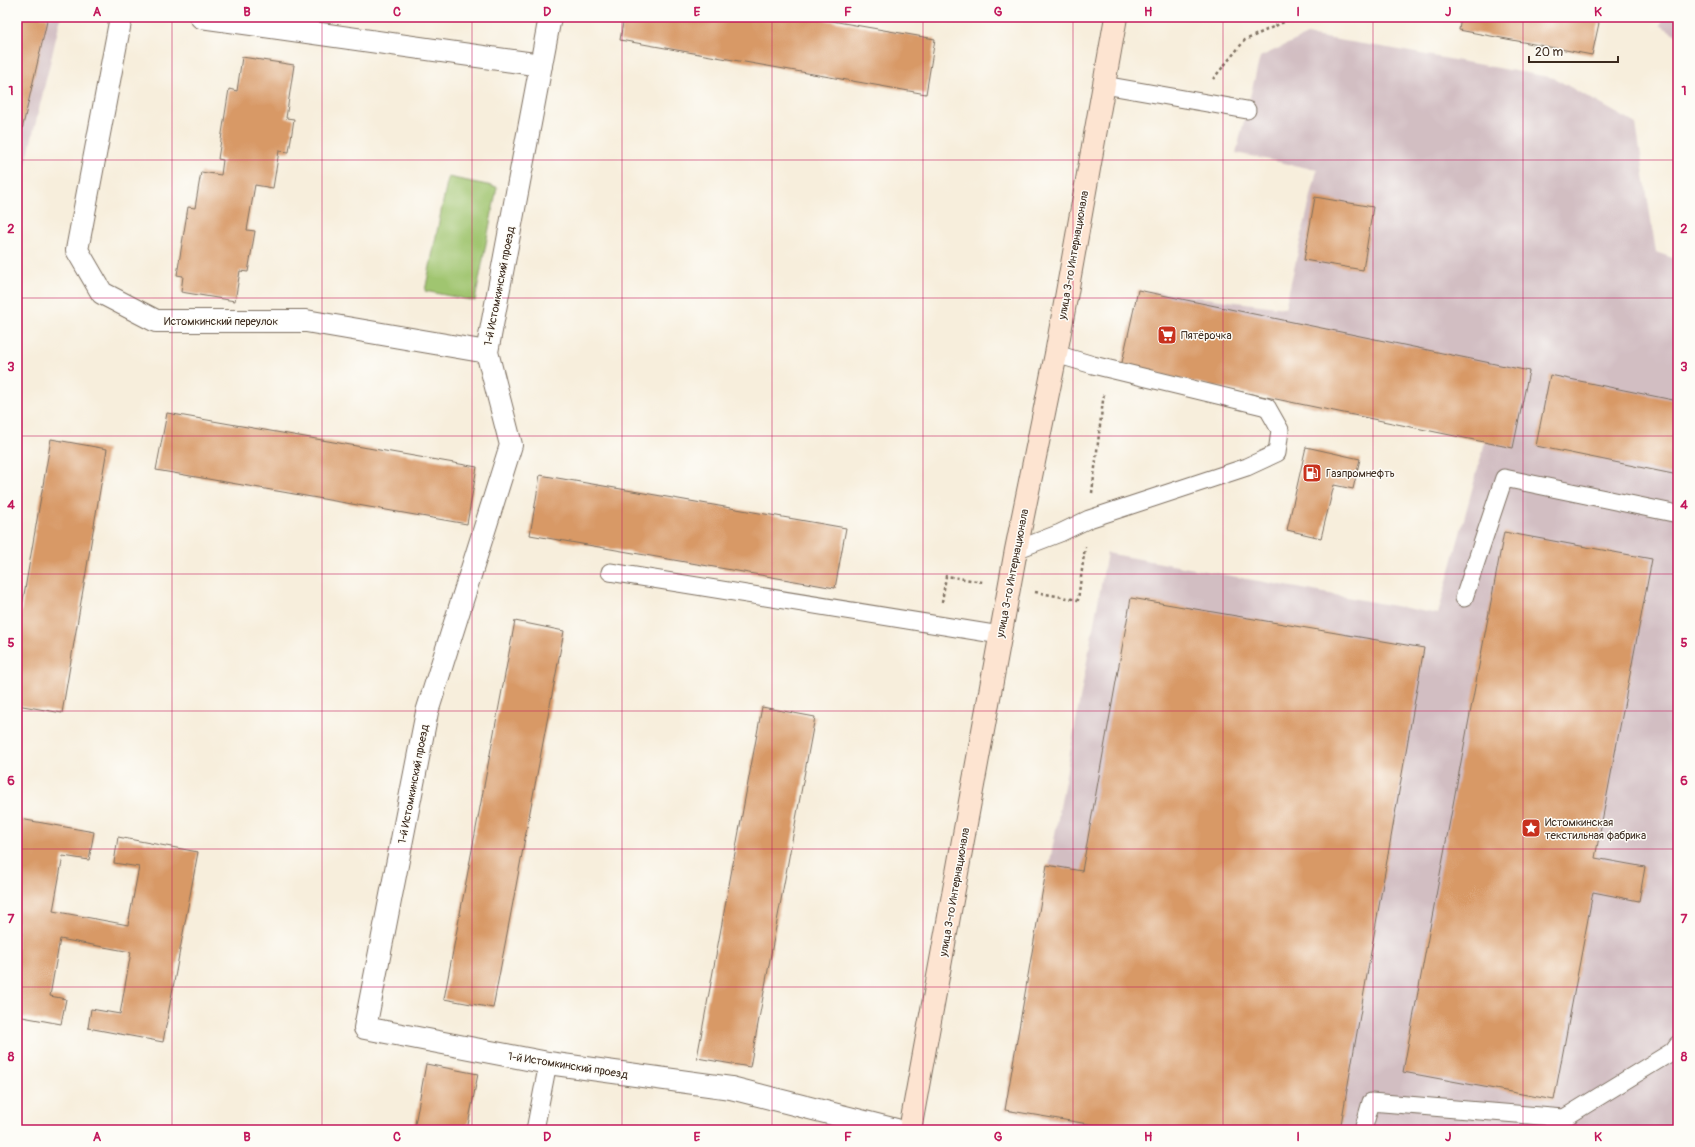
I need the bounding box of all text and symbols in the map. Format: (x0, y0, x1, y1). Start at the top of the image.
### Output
text: A (93, 4, 102, 20)
text: B (243, 4, 251, 20)
text: C (393, 4, 401, 20)
text: D (543, 4, 551, 20)
text: E (694, 4, 701, 20)
text: F (844, 4, 852, 20)
text: G (994, 4, 1003, 20)
text: H (1144, 4, 1152, 20)
text: I (1296, 4, 1300, 20)
text: J (1445, 4, 1451, 20)
text: K (1594, 4, 1602, 20)
scale bar (1529, 38, 1618, 64)
text: 20 m (1535, 45, 1564, 60)
text: 1 (8, 83, 14, 99)
text: 1 (1681, 83, 1687, 99)
street label: улица 3-го Интернационала (1056, 190, 1091, 322)
text: 2 (7, 221, 15, 237)
text: 2 (1680, 221, 1688, 237)
street label: 1-й Истомкинский проезд (482, 225, 518, 347)
street label: Истомкинский переулок (164, 315, 278, 328)
supermarket icon: Пятёрочка (1156, 324, 1178, 346)
place label: Пятёрочка (1181, 329, 1232, 342)
text: 3 (7, 359, 15, 375)
text: 3 (1680, 359, 1688, 375)
fuel station icon: Газпромнефть (1301, 462, 1323, 484)
place label: Газпромнефть (1326, 467, 1395, 480)
text: 4 (7, 497, 15, 513)
text: 4 (1680, 497, 1688, 513)
street label: улица 3-го Интернационала (993, 508, 1031, 639)
text: 5 (7, 635, 15, 651)
text: 5 (1680, 635, 1688, 651)
street label: 1-й Истомкинский проезд (396, 723, 432, 845)
text: 6 (7, 773, 15, 789)
text: 6 (1680, 773, 1688, 789)
place label: Истомкинская текстильная фабрика (1545, 816, 1646, 842)
place icon: Истомкинская текстильная фабрика (1520, 817, 1542, 839)
street label: улица 3-го Интернационала (937, 827, 972, 959)
text: 7 (8, 911, 15, 927)
text: 7 (1681, 911, 1688, 927)
text: 8 (8, 1049, 15, 1065)
text: 8 (1681, 1049, 1688, 1065)
street label: 1-й Истомкинский проезд (507, 1050, 629, 1081)
text: A (93, 1129, 102, 1145)
text: B (243, 1129, 251, 1145)
text: C (393, 1129, 401, 1145)
text: D (543, 1129, 551, 1145)
text: E (694, 1129, 701, 1145)
text: F (844, 1129, 852, 1145)
text: G (994, 1129, 1003, 1145)
text: H (1144, 1129, 1152, 1145)
text: I (1296, 1129, 1300, 1145)
text: J (1445, 1129, 1451, 1145)
text: K (1594, 1129, 1602, 1145)

